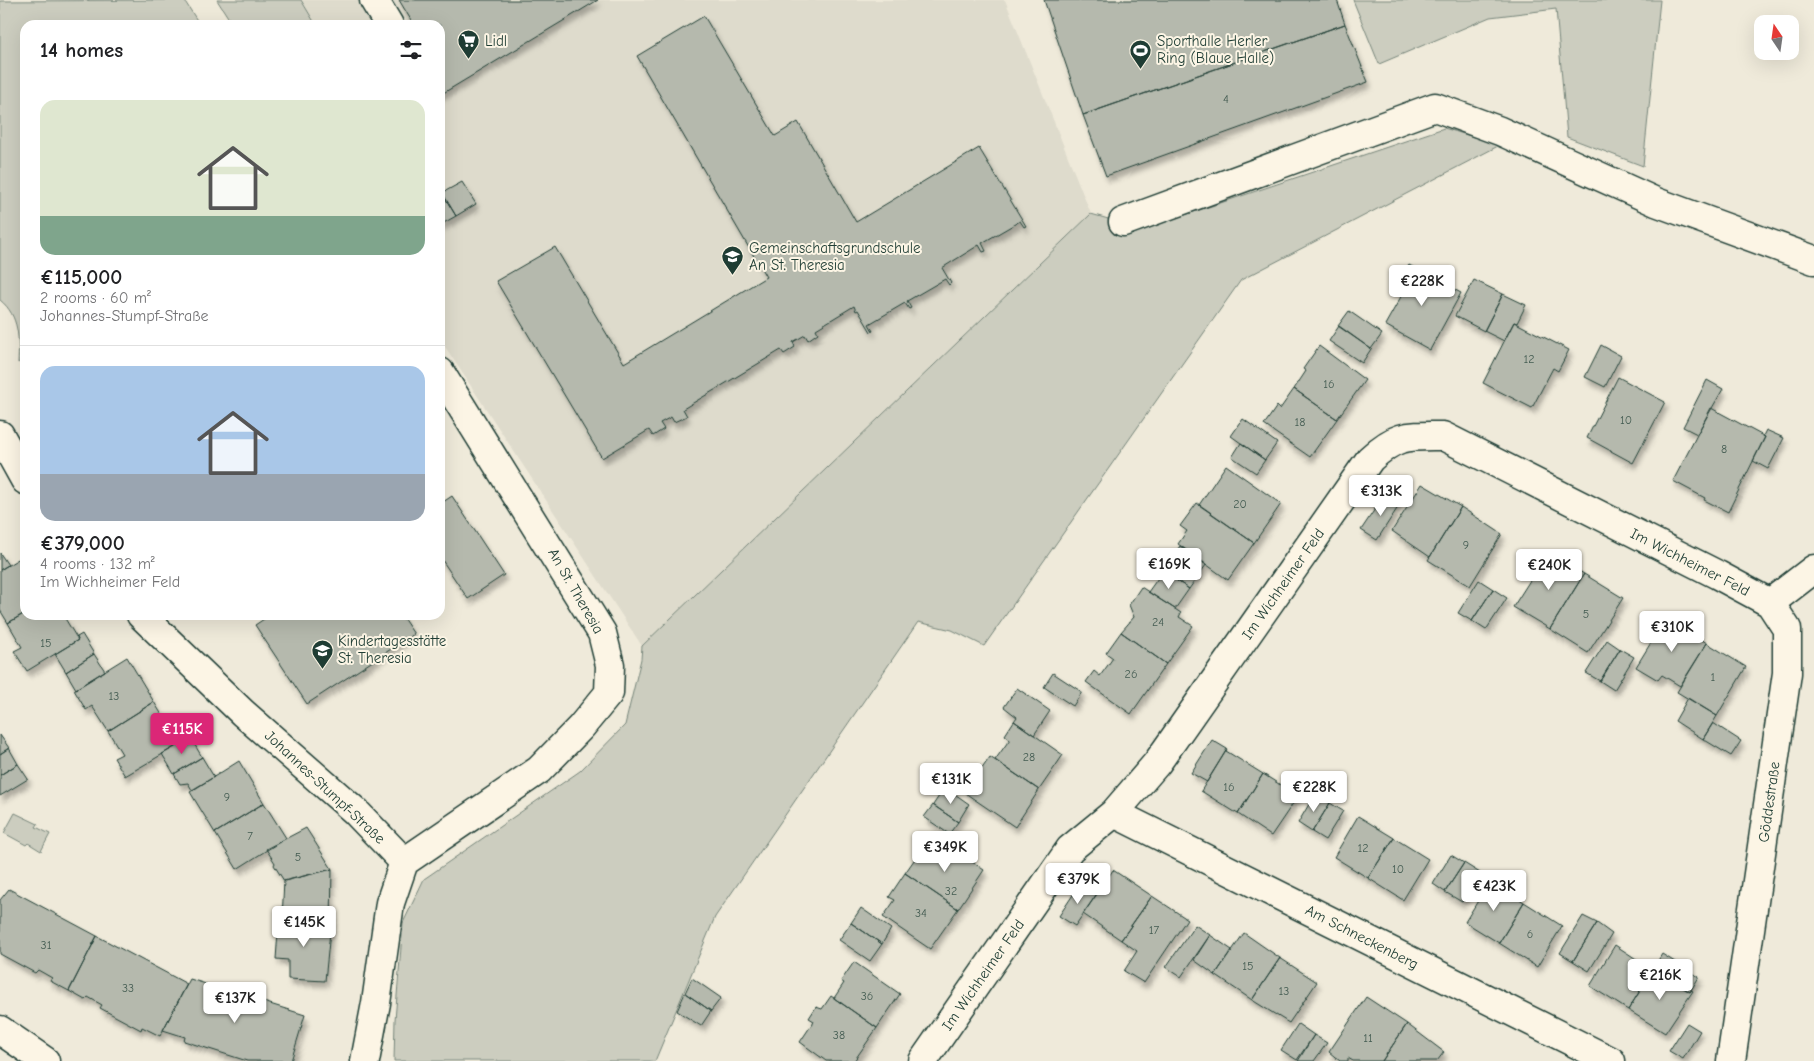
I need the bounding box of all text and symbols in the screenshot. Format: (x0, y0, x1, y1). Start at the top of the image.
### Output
north arrow (1754, 15, 1799, 60)
map controls (1754, 15, 1799, 60)
supermarket icon: Lidl (457, 29, 481, 60)
place label: Lidl (485, 32, 507, 50)
place label: Sporthalle Herler Ring (Blaue Halle) (1157, 32, 1274, 67)
icon: filters (397, 36, 425, 64)
text: 14 homes (40, 38, 123, 62)
sports icon: Sporthalle Herler Ring (Blaue Halle) (1129, 38, 1153, 69)
house number: 4 (1223, 92, 1229, 106)
icon: home (188, 133, 278, 223)
place label: Gemeinschaftsgrundschule An St. Theresia (749, 239, 921, 274)
school or university icon: Gemeinschaftsgrundschule An St. Theresia (721, 245, 745, 276)
pin: €228K (1387, 264, 1457, 307)
text: €115,000 (40, 265, 122, 289)
text: €228K (1400, 272, 1444, 290)
text: 2 rooms · 60 m² (40, 289, 151, 307)
text: Johannes-Stumpf-Straße (40, 307, 209, 325)
house number: 12 (1523, 352, 1535, 366)
house number: 16 (1323, 377, 1335, 391)
icon: home (188, 398, 278, 488)
house number: 10 (1620, 413, 1632, 427)
house number: 18 (1295, 415, 1305, 429)
house number: 8 (1721, 442, 1727, 456)
pin: €313K (1346, 474, 1416, 517)
text: €313K (1360, 482, 1402, 500)
house number: 20 (1233, 497, 1247, 511)
street label: Im Wichheimer Feld (1627, 524, 1753, 600)
street label: Im Wichheimer Feld (1238, 525, 1328, 643)
text: €379,000 (40, 531, 125, 555)
house number: 9 (1463, 538, 1469, 552)
street label: An St. Theresia (544, 545, 608, 637)
pin: €169K (1134, 548, 1204, 590)
pin: €240K (1514, 548, 1584, 591)
text: 4 rooms · 132 m² (40, 555, 155, 573)
text: €169K (1147, 555, 1191, 573)
text: €240K (1527, 556, 1571, 574)
text: Im Wichheimer Feld (40, 573, 180, 591)
house number: 5 (1583, 607, 1589, 621)
pin: €310K (1637, 610, 1707, 653)
house number: 24 (1152, 615, 1164, 629)
text: €310K (1650, 618, 1694, 636)
place label: Kindertagesstätte St. Theresia (338, 632, 447, 667)
house number: 15 (40, 636, 52, 650)
school or university icon: Kindertagesstätte St. Theresia (310, 638, 334, 669)
house number: 26 (1125, 667, 1137, 681)
house number: 1 (1711, 670, 1716, 684)
house number: 13 (109, 689, 119, 703)
pin: €115K (147, 712, 217, 755)
text: €115K (161, 720, 203, 738)
street label: Johannes-Stumpf-Straße (261, 727, 389, 848)
house number: 28 (1023, 750, 1035, 764)
street label: Göddestraße (1754, 760, 1784, 844)
pin: €131K (916, 762, 986, 805)
text: €131K (931, 770, 971, 788)
pin: €228K (1279, 770, 1349, 813)
text: €228K (1292, 778, 1336, 796)
house number: 16 (1223, 780, 1235, 794)
house number: 9 (224, 790, 230, 804)
house number: 7 (247, 829, 253, 843)
pin: €349K (910, 830, 980, 873)
text: €349K (923, 838, 967, 856)
house number: 12 (1357, 841, 1369, 855)
house number: 5 (295, 850, 301, 864)
pin: €379K (1043, 862, 1113, 905)
house number: 10 (1392, 862, 1404, 876)
text: €379K (1056, 870, 1100, 888)
pin: €423K (1459, 870, 1529, 912)
text: €423K (1472, 877, 1516, 895)
house number: 32 (945, 884, 957, 898)
street label: Am Schneckenberg (1302, 901, 1422, 973)
pin: €145K (269, 906, 339, 948)
house number: 34 (915, 906, 927, 920)
text: €145K (283, 913, 325, 931)
street label: Im Wichheimer Feld (938, 916, 1028, 1034)
house number: 17 (1149, 923, 1160, 937)
house number: 6 (1527, 927, 1533, 941)
house number: 31 (41, 938, 52, 952)
pin: €216K (1625, 958, 1695, 1001)
house number: 15 (1242, 959, 1254, 973)
text: €216K (1639, 966, 1681, 984)
house number: 33 (122, 981, 134, 995)
pin: €137K (200, 982, 270, 1024)
house number: 13 (1279, 984, 1289, 998)
text: €137K (214, 989, 256, 1007)
house number: 36 (861, 989, 873, 1003)
house number: 38 (833, 1028, 845, 1042)
house number: 11 (1363, 1031, 1373, 1045)

